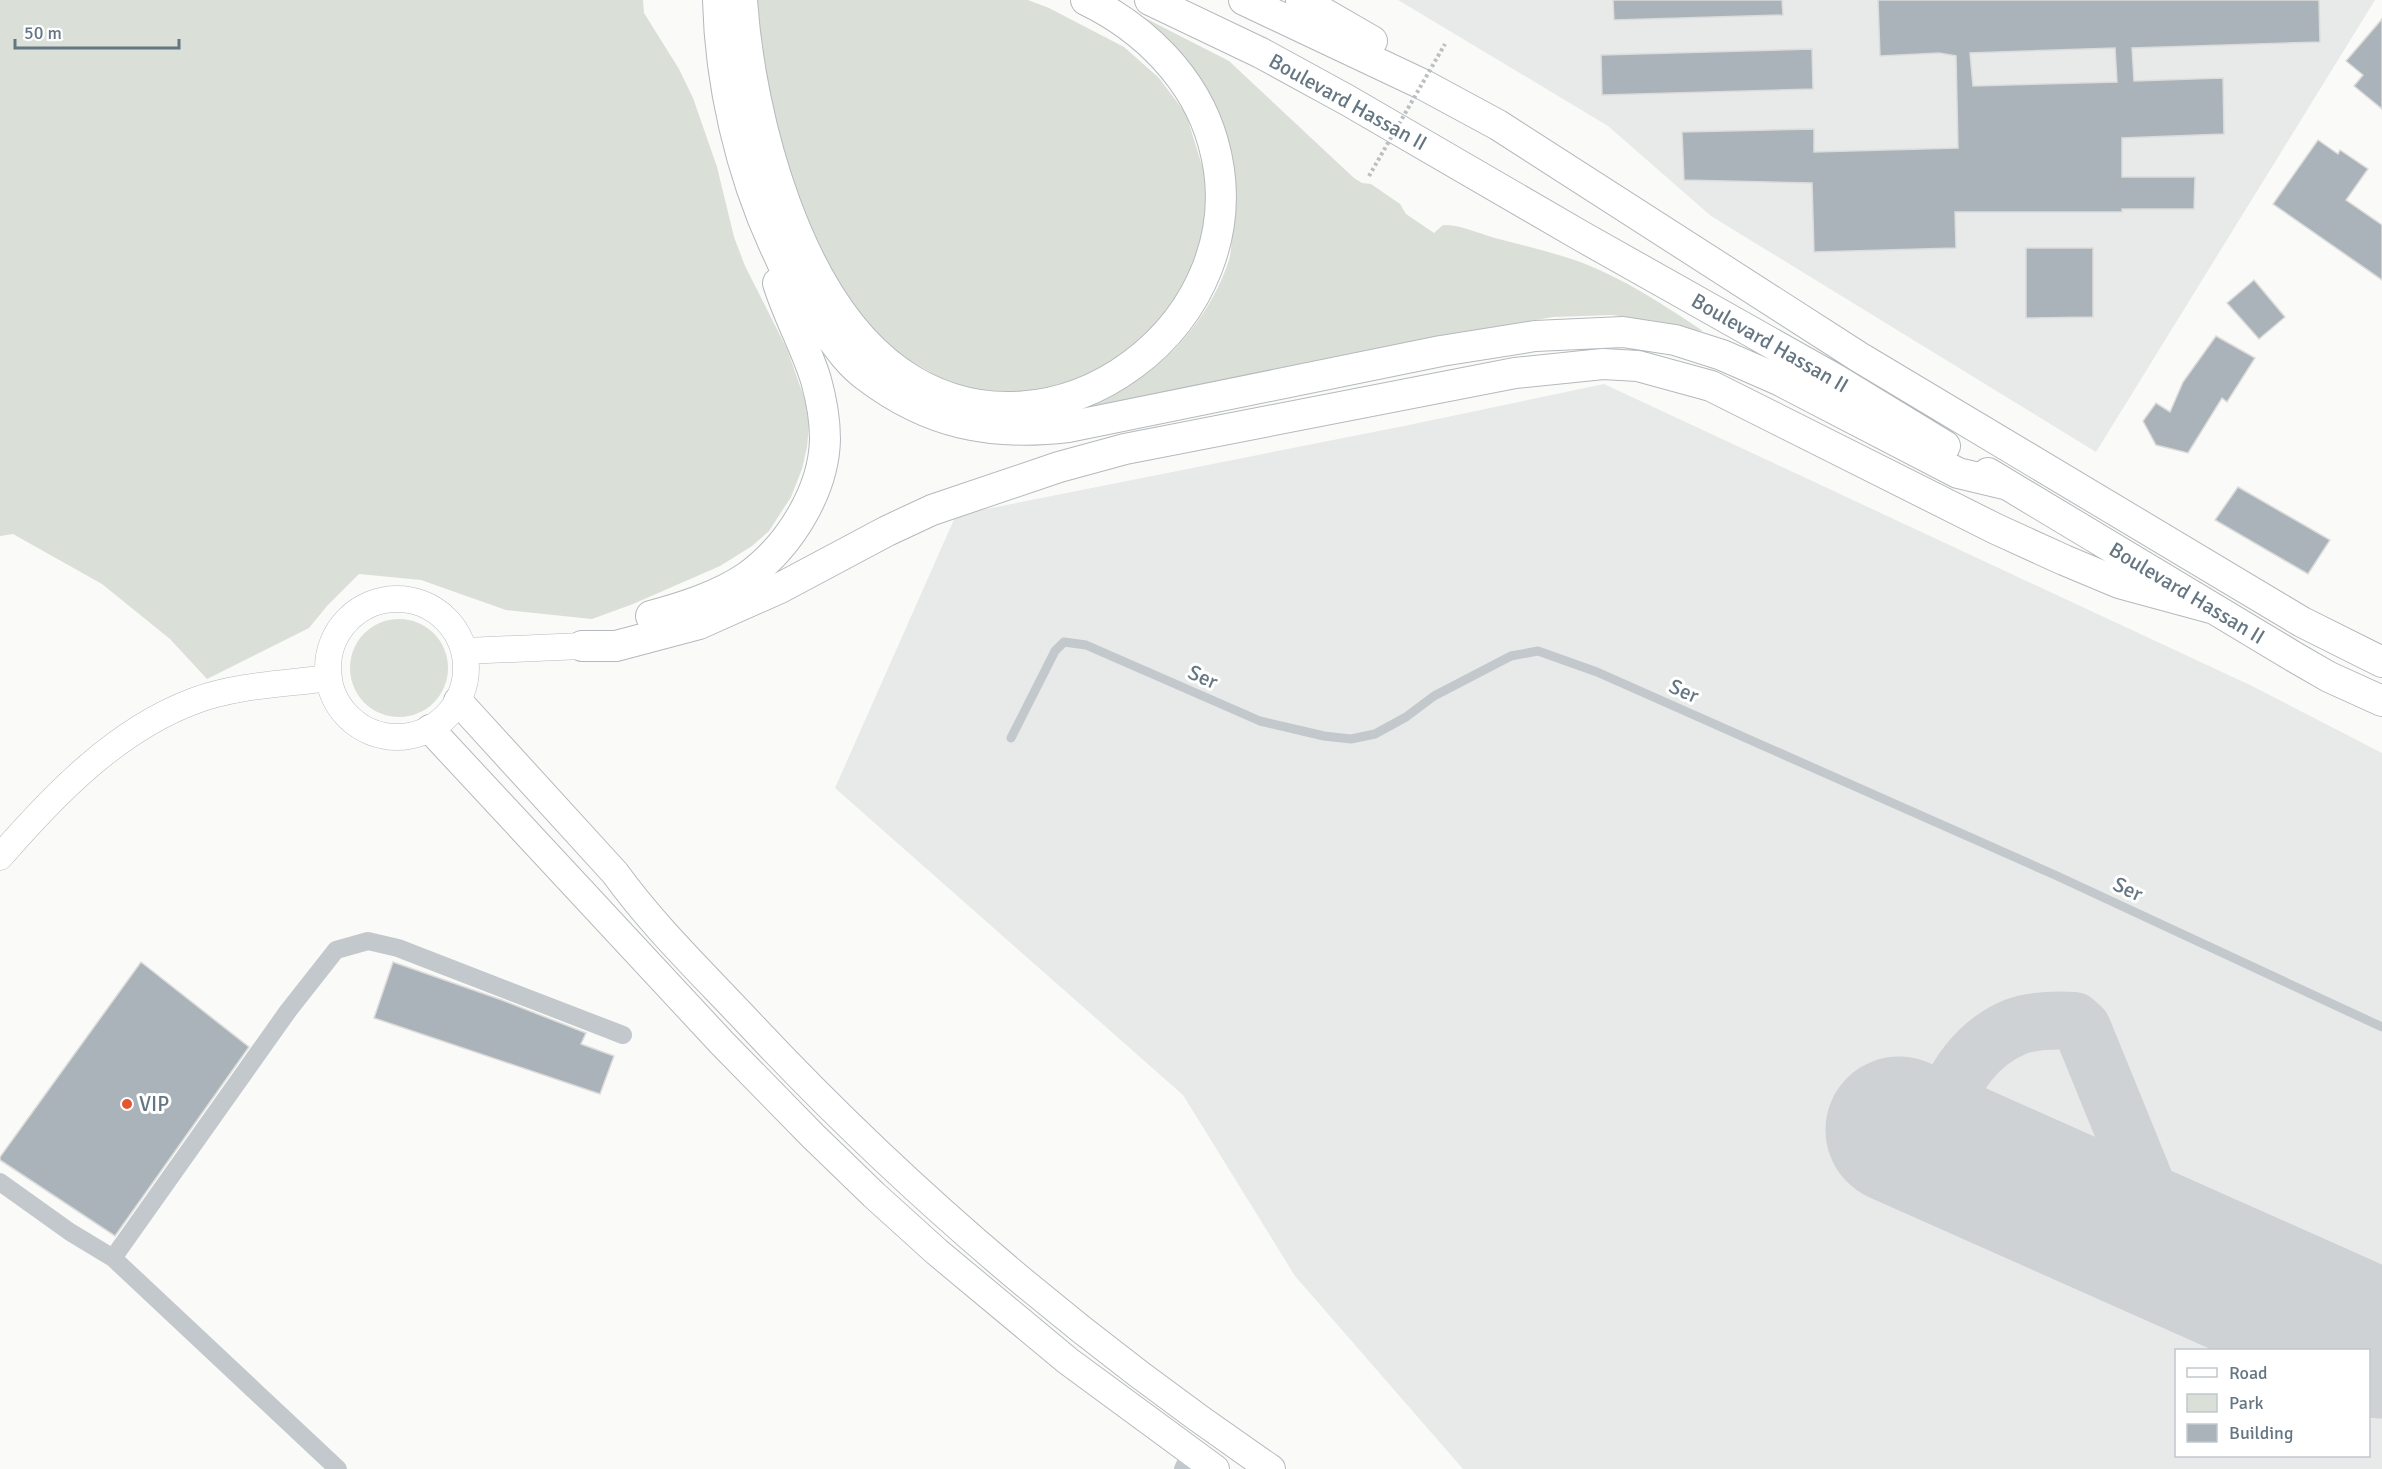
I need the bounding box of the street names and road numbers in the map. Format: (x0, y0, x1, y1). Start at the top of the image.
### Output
street label: Boulevard Hassan II (1264, 48, 1432, 156)
street label: Boulevard Hassan II (1687, 287, 1853, 399)
street label: Boulevard Hassan II (2104, 536, 2270, 650)
street label: Ser (1184, 659, 1222, 695)
street label: Ser (1665, 673, 1703, 709)
street label: Ser (2109, 871, 2147, 907)

